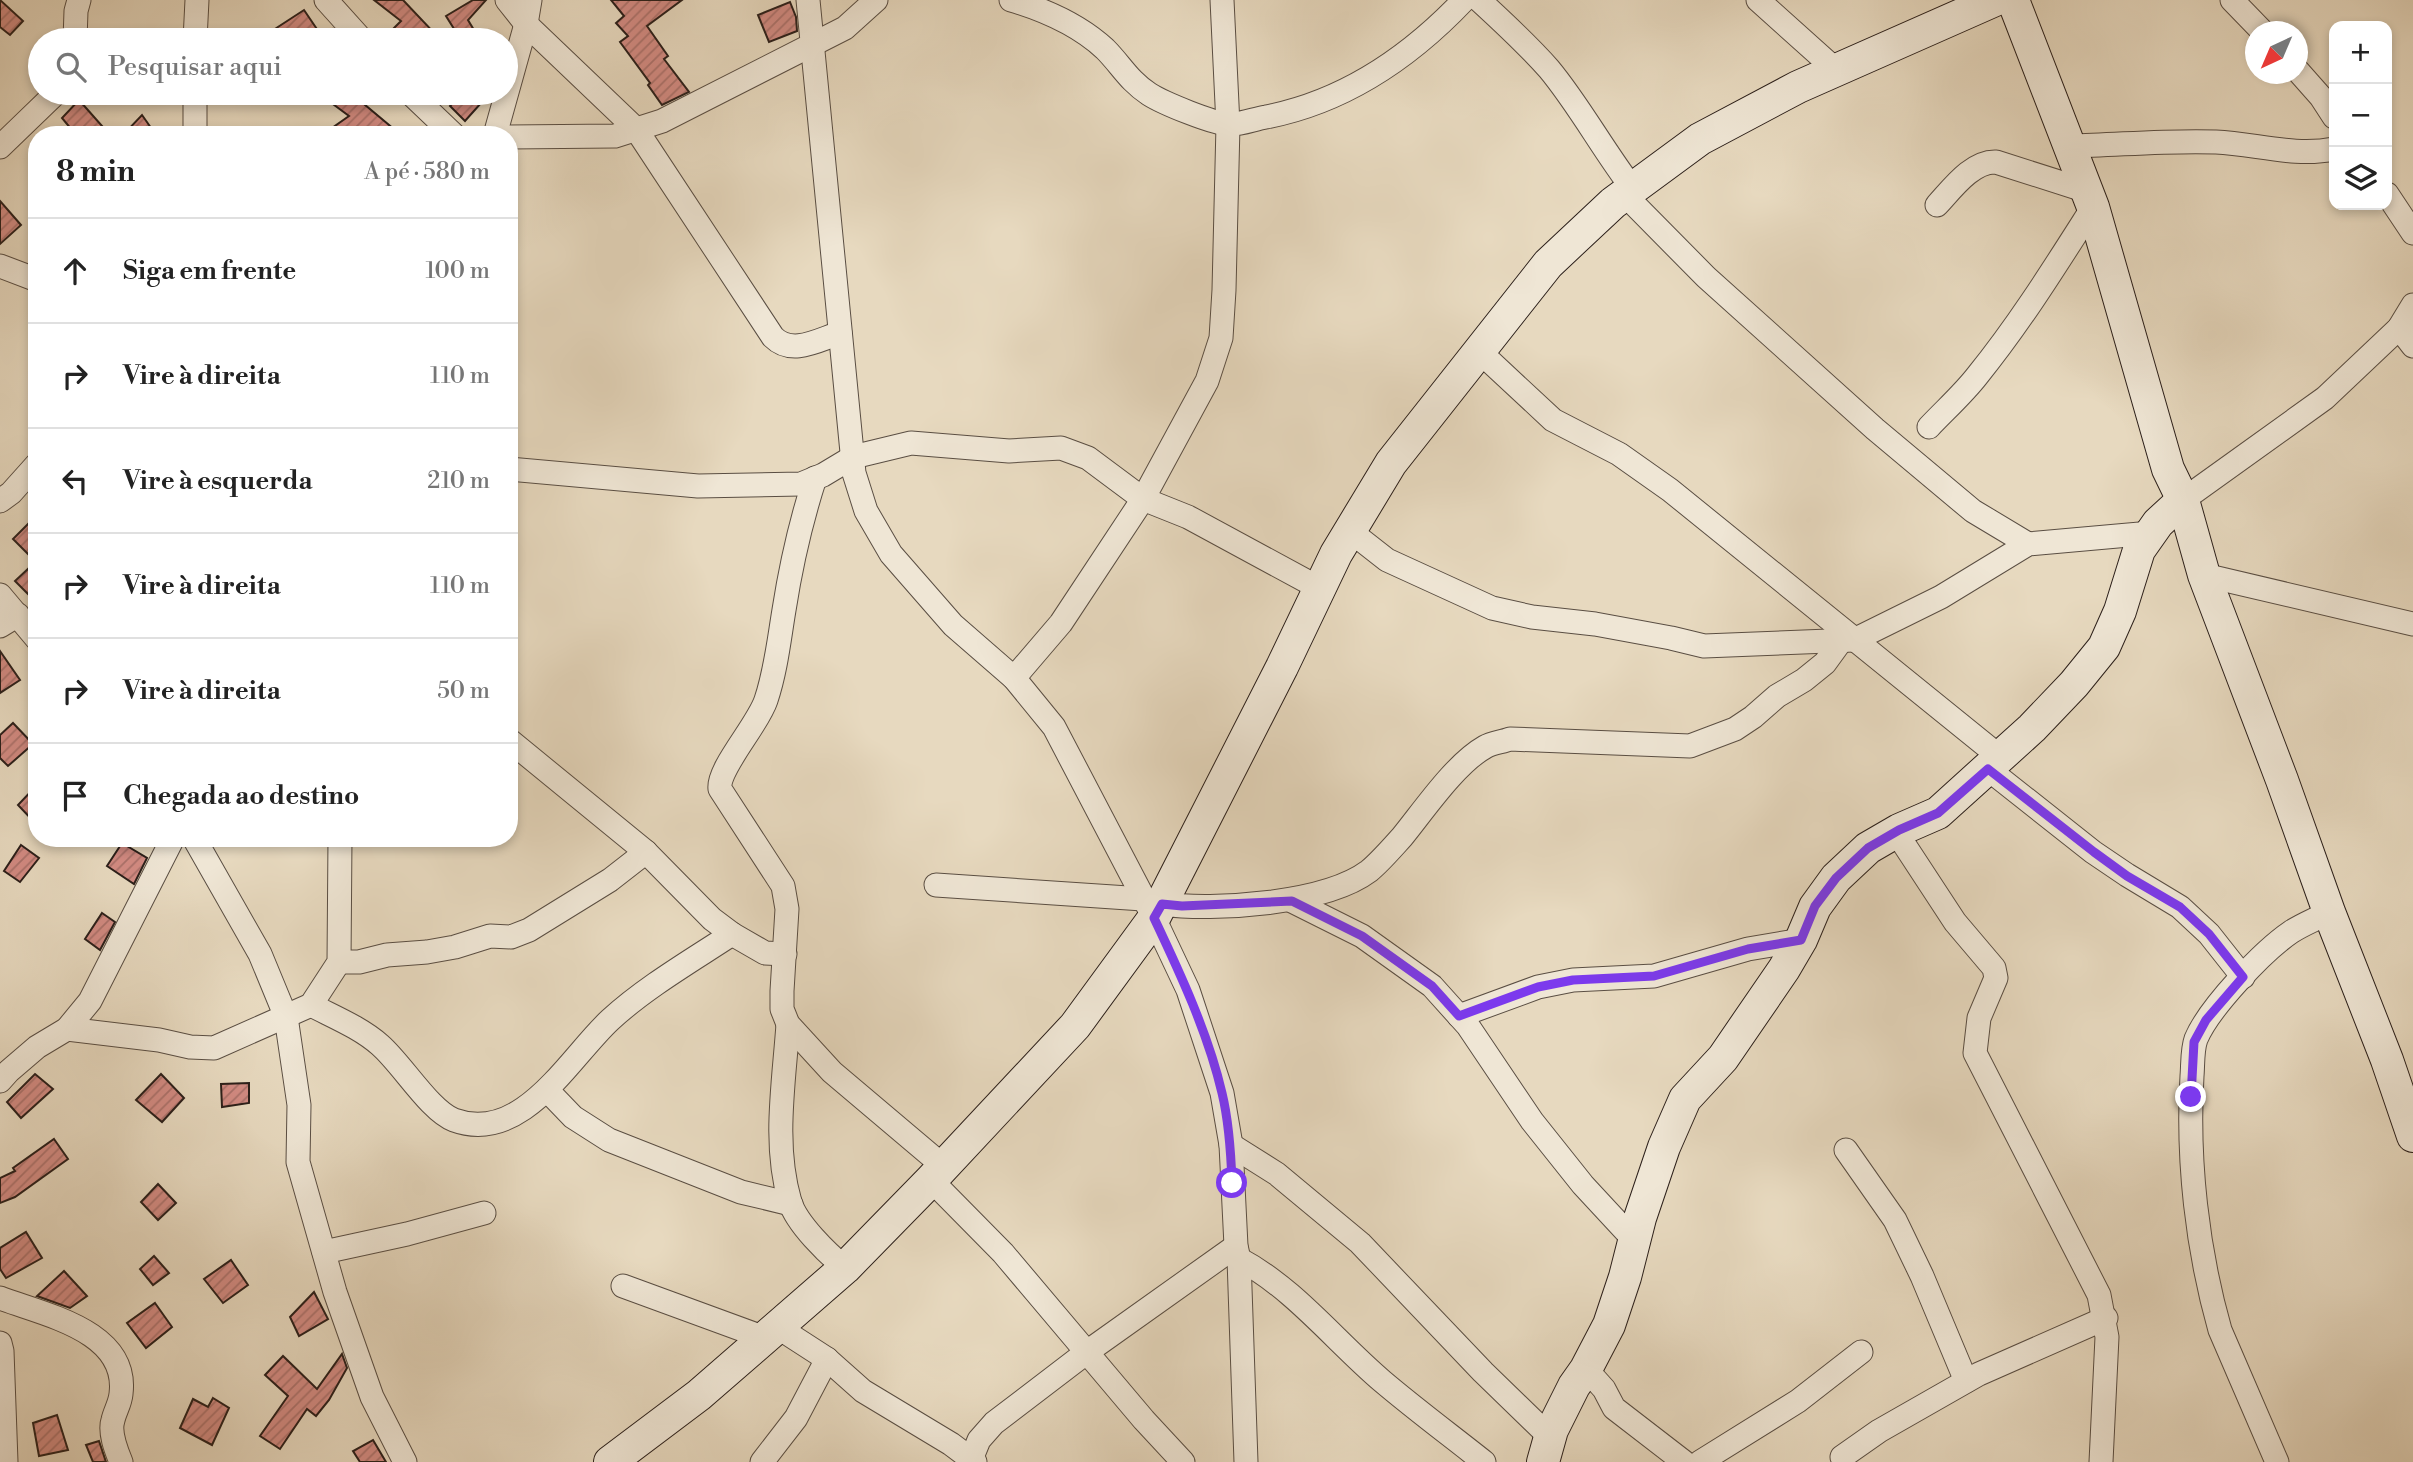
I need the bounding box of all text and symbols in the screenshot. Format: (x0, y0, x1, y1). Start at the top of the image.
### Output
north arrow (2245, 21, 2308, 84)
map controls (2329, 21, 2392, 210)
button: + (2329, 21, 2392, 84)
search box (28, 28, 518, 105)
icon: search (52, 48, 90, 86)
text: Pesquisar aqui (108, 51, 282, 83)
button: − (2329, 84, 2392, 147)
button: layers (2329, 147, 2392, 210)
text: 8 min (56, 153, 135, 191)
text: A pé · 580 m (364, 158, 490, 186)
icon: ahead (56, 252, 94, 290)
text: Siga em frente (123, 255, 296, 287)
text: 100 m (425, 257, 490, 285)
icon: right (56, 357, 94, 395)
text: Vire à direita (123, 360, 281, 392)
text: 110 m (430, 362, 490, 390)
icon: left (56, 462, 94, 500)
text: Vire à esquerda (123, 465, 313, 497)
text: 210 m (427, 467, 490, 495)
icon: right (56, 567, 94, 605)
text: Vire à direita (123, 570, 281, 602)
text: 110 m (430, 572, 490, 600)
icon: right (56, 672, 94, 710)
text: Vire à direita (123, 675, 281, 707)
text: 50 m (437, 677, 490, 705)
icon: arrive (56, 777, 94, 815)
text: Chegada ao destino (123, 780, 359, 812)
route end (2175, 1081, 2206, 1112)
route start (1216, 1167, 1247, 1198)

